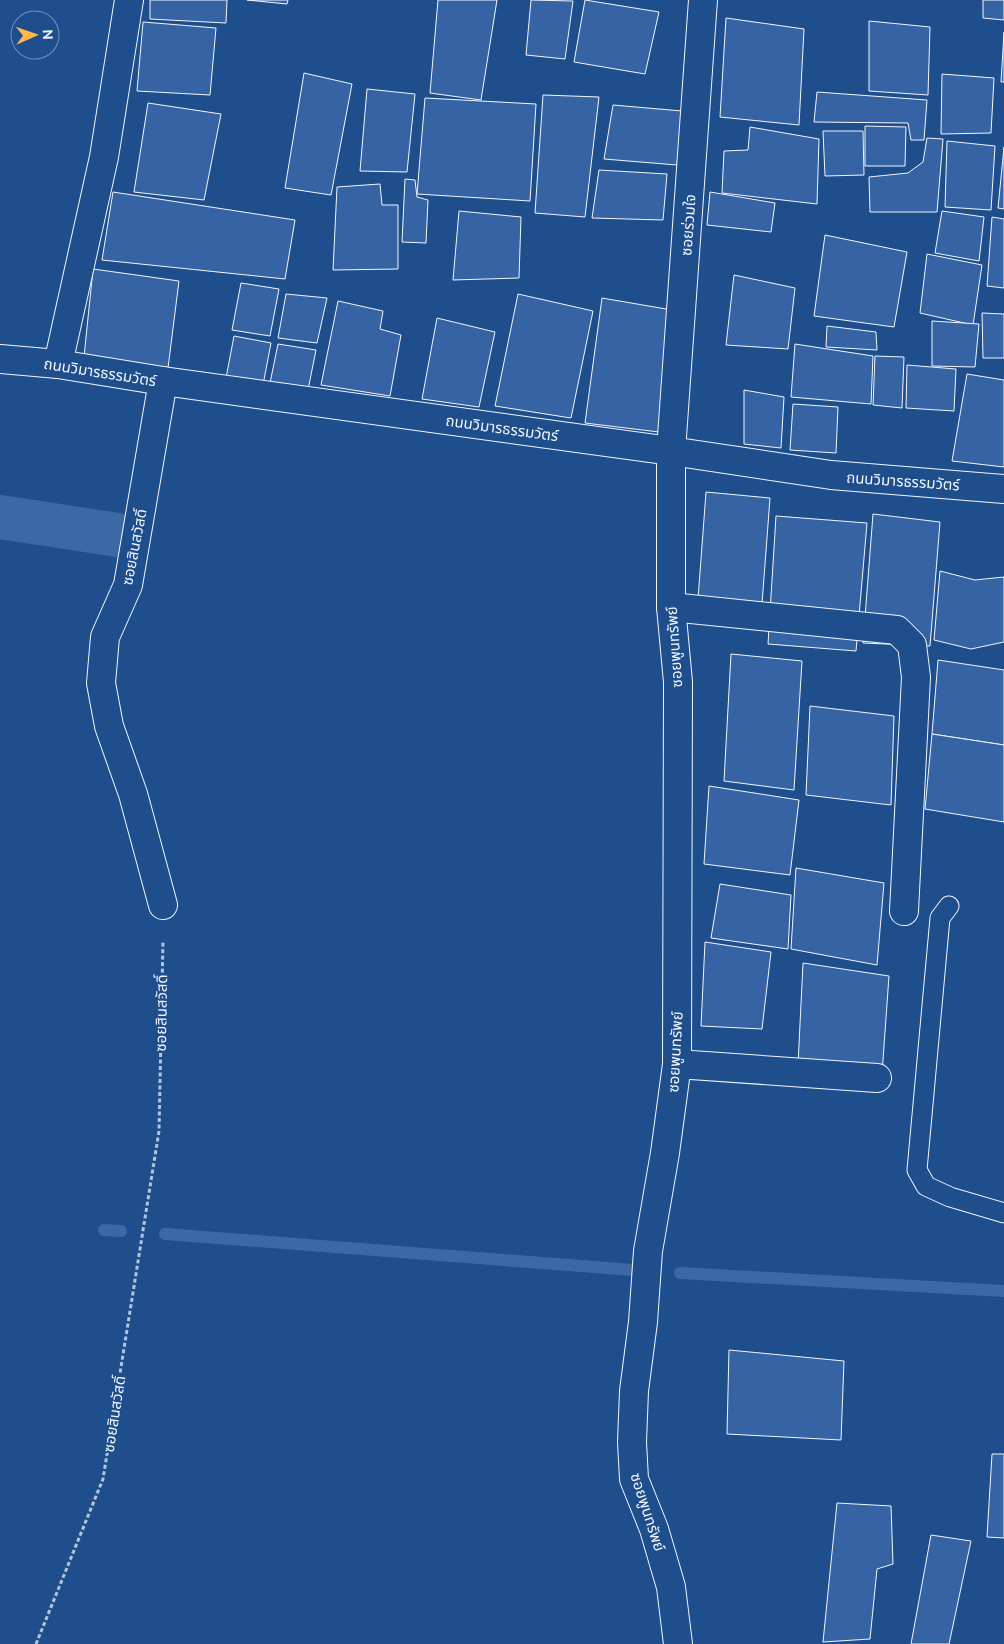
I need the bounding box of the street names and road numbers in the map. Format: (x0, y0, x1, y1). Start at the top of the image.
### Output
street label: ซอยร่วมใจ (677, 194, 699, 256)
street label: ถนนวิมารธรรมวัตร์ (43, 355, 158, 389)
street label: ถนนวิมารธรรมวัตร์ (445, 412, 560, 444)
street label: ถนนวิมารธรรมวัตร์ (846, 469, 961, 493)
street label: ซอยสินสวัสดิ์ (118, 507, 150, 587)
street label: ซอยพูนทรัพย์ (663, 606, 686, 688)
street label: ซอยสินสวัสดิ์ (152, 974, 170, 1052)
street label: ซอยพูนทรัพย์ (664, 1011, 687, 1093)
street label: ซอยสินสวัสดิ์ (99, 1374, 128, 1454)
street label: ซอยพูนทรัพย์ (626, 1471, 669, 1554)

